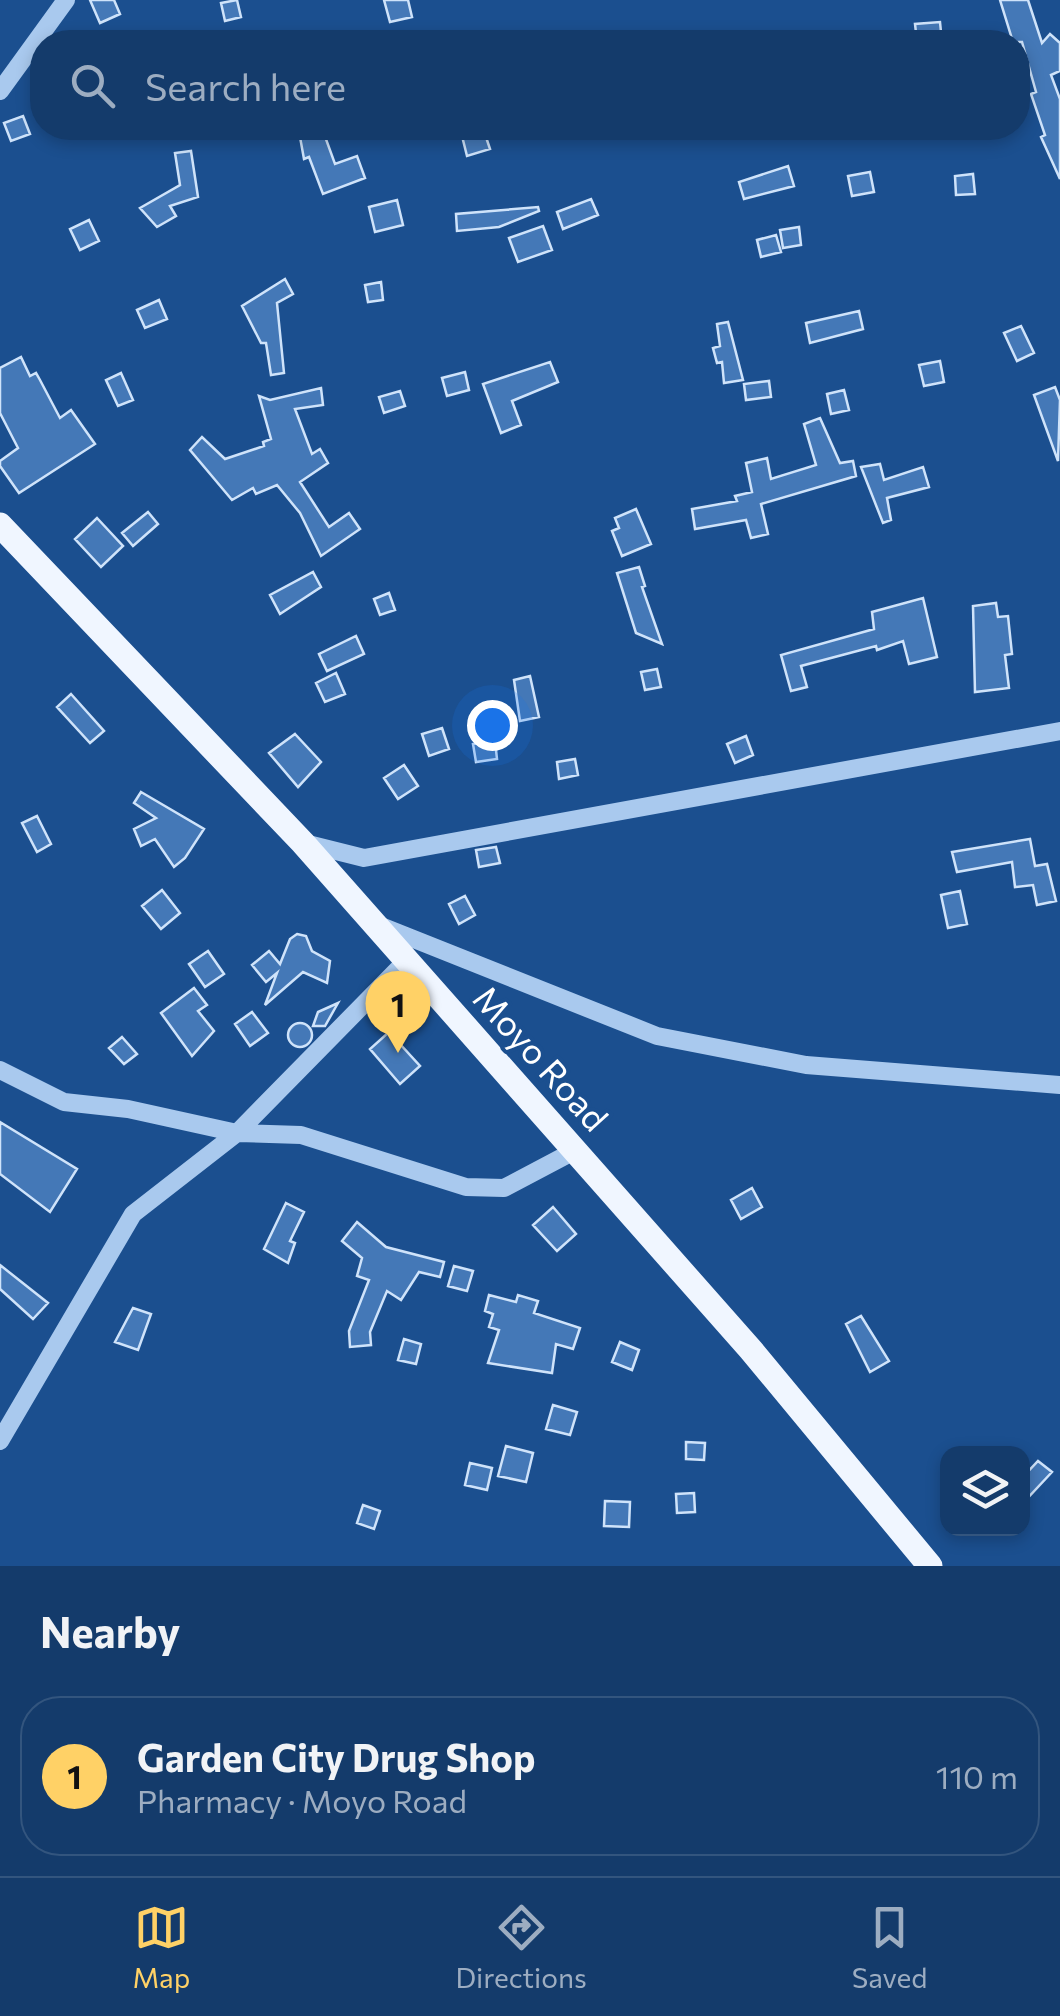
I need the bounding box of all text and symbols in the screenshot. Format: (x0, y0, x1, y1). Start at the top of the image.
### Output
search box (30, 30, 1030, 140)
icon: search (65, 58, 120, 113)
text: Search here (145, 62, 346, 109)
your location (467, 700, 518, 751)
pin: 1 (366, 970, 430, 1053)
street label: Moyo Road (465, 976, 618, 1139)
map controls (940, 1446, 1030, 1536)
button: layers (940, 1446, 1030, 1536)
text: Nearby (40, 1605, 180, 1657)
text: Garden City Drug Shop (137, 1733, 535, 1780)
text: 1 (67, 1756, 82, 1796)
text: 110 m (936, 1756, 1018, 1796)
text: Pharmacy · Moyo Road (137, 1780, 467, 1820)
tab: Map (133, 1900, 190, 1994)
tab: Directions (455, 1900, 587, 1994)
tab: Saved (852, 1900, 927, 1994)

